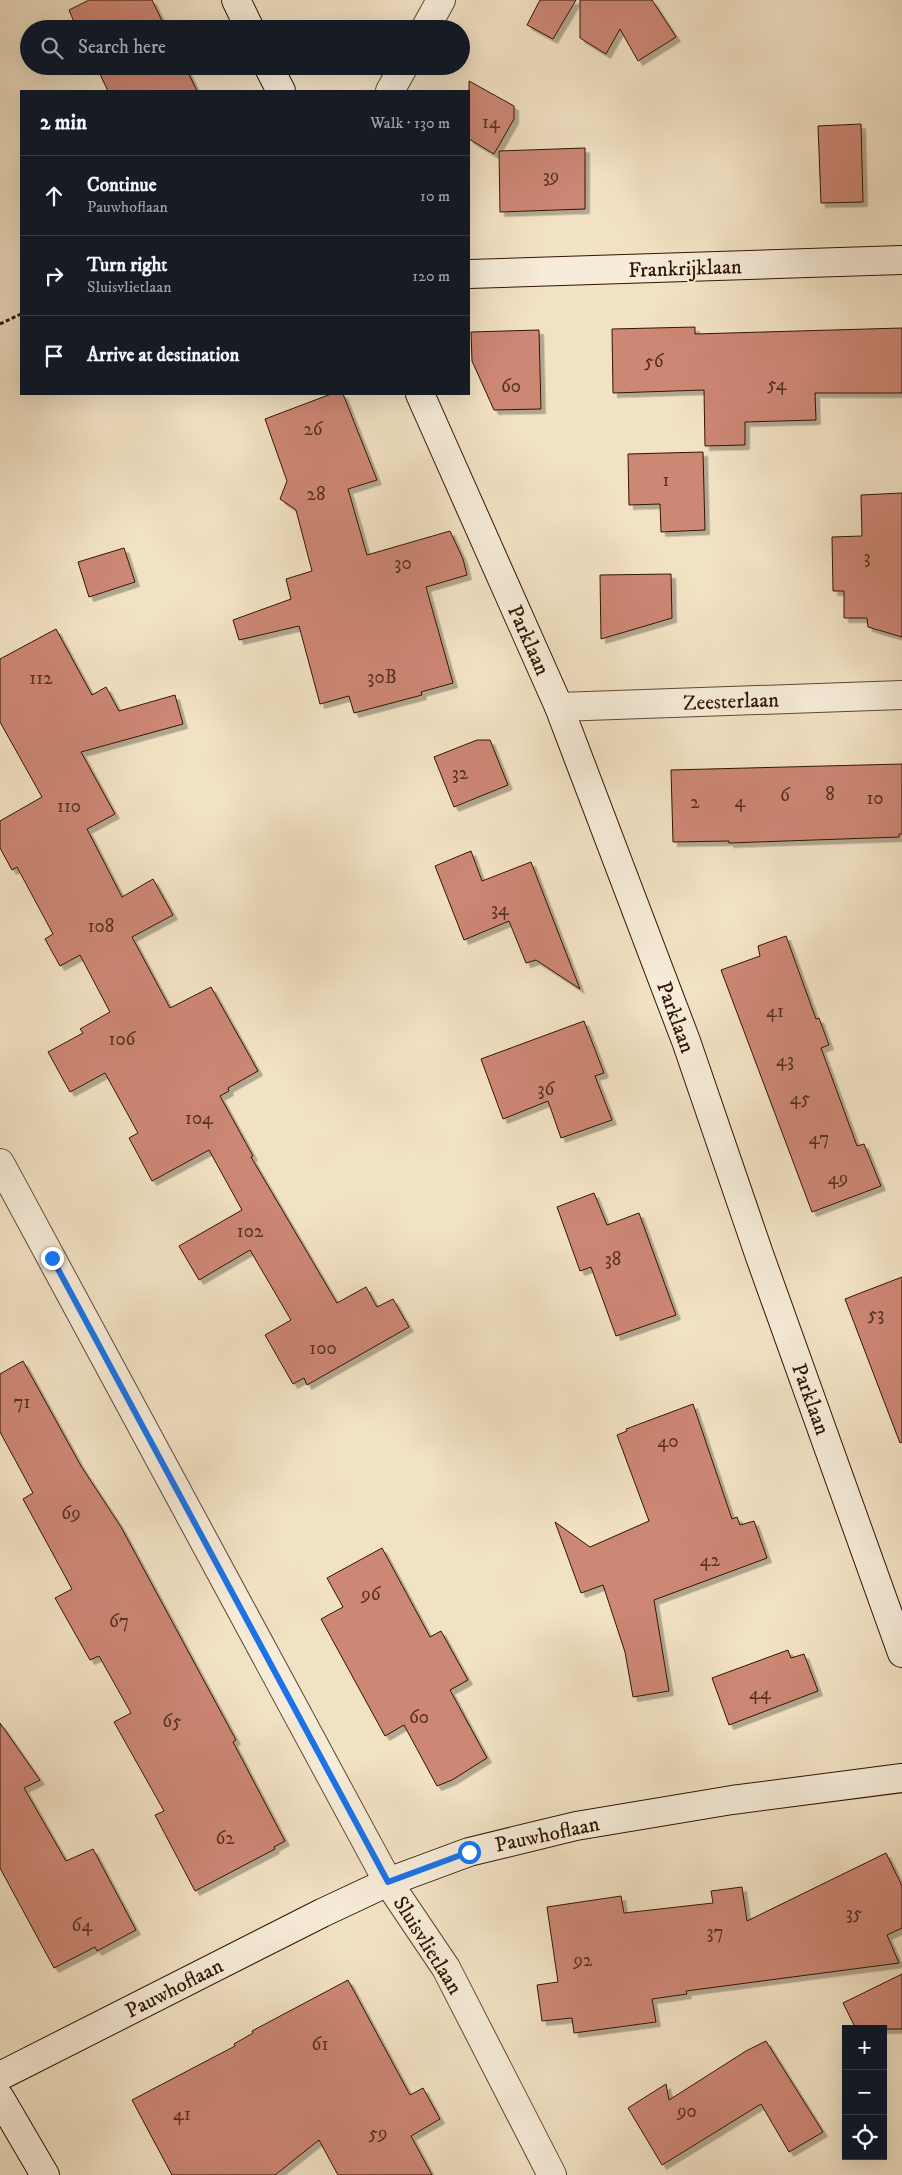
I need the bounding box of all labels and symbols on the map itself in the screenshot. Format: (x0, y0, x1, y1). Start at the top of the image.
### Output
house number: 14 (482, 111, 501, 134)
house number: 39 (543, 165, 559, 188)
street label: Frankrijklaan (628, 254, 742, 284)
house number: 56 (644, 350, 665, 373)
house number: 54 (767, 373, 788, 396)
house number: 60 (501, 375, 521, 398)
house number: 26 (303, 418, 324, 441)
house number: 1 (663, 469, 670, 492)
house number: 28 (307, 483, 325, 506)
house number: 3 (863, 546, 871, 569)
house number: 30 (394, 552, 412, 575)
street label: Parklaan (501, 601, 555, 680)
house number: 30B (367, 666, 397, 689)
house number: 112 (29, 667, 53, 690)
street label: Zeesterlaan (683, 687, 780, 717)
house number: 32 (452, 762, 469, 785)
house number: 8 (825, 783, 835, 806)
house number: 6 (780, 784, 791, 807)
house number: 10 (866, 787, 884, 810)
house number: 4 (735, 790, 747, 813)
house number: 2 (690, 791, 700, 814)
house number: 110 (57, 795, 81, 818)
house number: 34 (491, 898, 510, 921)
house number: 108 (88, 915, 114, 938)
street label: Parklaan (650, 978, 700, 1057)
house number: 41 (766, 1000, 784, 1023)
house number: 106 (108, 1028, 137, 1051)
house number: 43 (776, 1049, 794, 1072)
house number: 36 (538, 1078, 556, 1101)
house number: 45 (790, 1087, 811, 1110)
house number: 104 (185, 1107, 214, 1130)
house number: 47 (809, 1127, 829, 1150)
house number: 49 (828, 1167, 848, 1190)
house number: 102 (237, 1220, 264, 1243)
route end (41, 1247, 64, 1270)
house number: 38 (605, 1248, 621, 1271)
house number: 53 (868, 1303, 884, 1326)
house number: 100 (309, 1337, 337, 1360)
street label: Parklaan (785, 1360, 835, 1439)
house number: 71 (14, 1391, 31, 1414)
house number: 40 (657, 1430, 679, 1453)
house number: 69 (61, 1502, 81, 1525)
house number: 42 (700, 1549, 721, 1572)
house number: 96 (360, 1583, 382, 1606)
house number: 67 (109, 1610, 129, 1633)
house number: 44 (749, 1682, 772, 1705)
house number: 60 (409, 1706, 429, 1729)
house number: 65 (162, 1710, 182, 1733)
street label: Pauwhoflaan (493, 1811, 602, 1859)
house number: 62 (215, 1827, 235, 1850)
route start (458, 1841, 481, 1864)
street label: Sluisvlietlaan (387, 1892, 468, 1999)
house number: 35 (846, 1902, 863, 1925)
house number: 64 (72, 1914, 93, 1937)
house number: 37 (706, 1921, 724, 1944)
house number: 92 (573, 1949, 593, 1972)
street label: Pauwhoflaan (121, 1953, 228, 2025)
house number: 61 (312, 2033, 328, 2056)
house number: 90 (676, 2100, 697, 2123)
house number: 41 (173, 2103, 191, 2126)
house number: 59 (369, 2122, 387, 2145)

